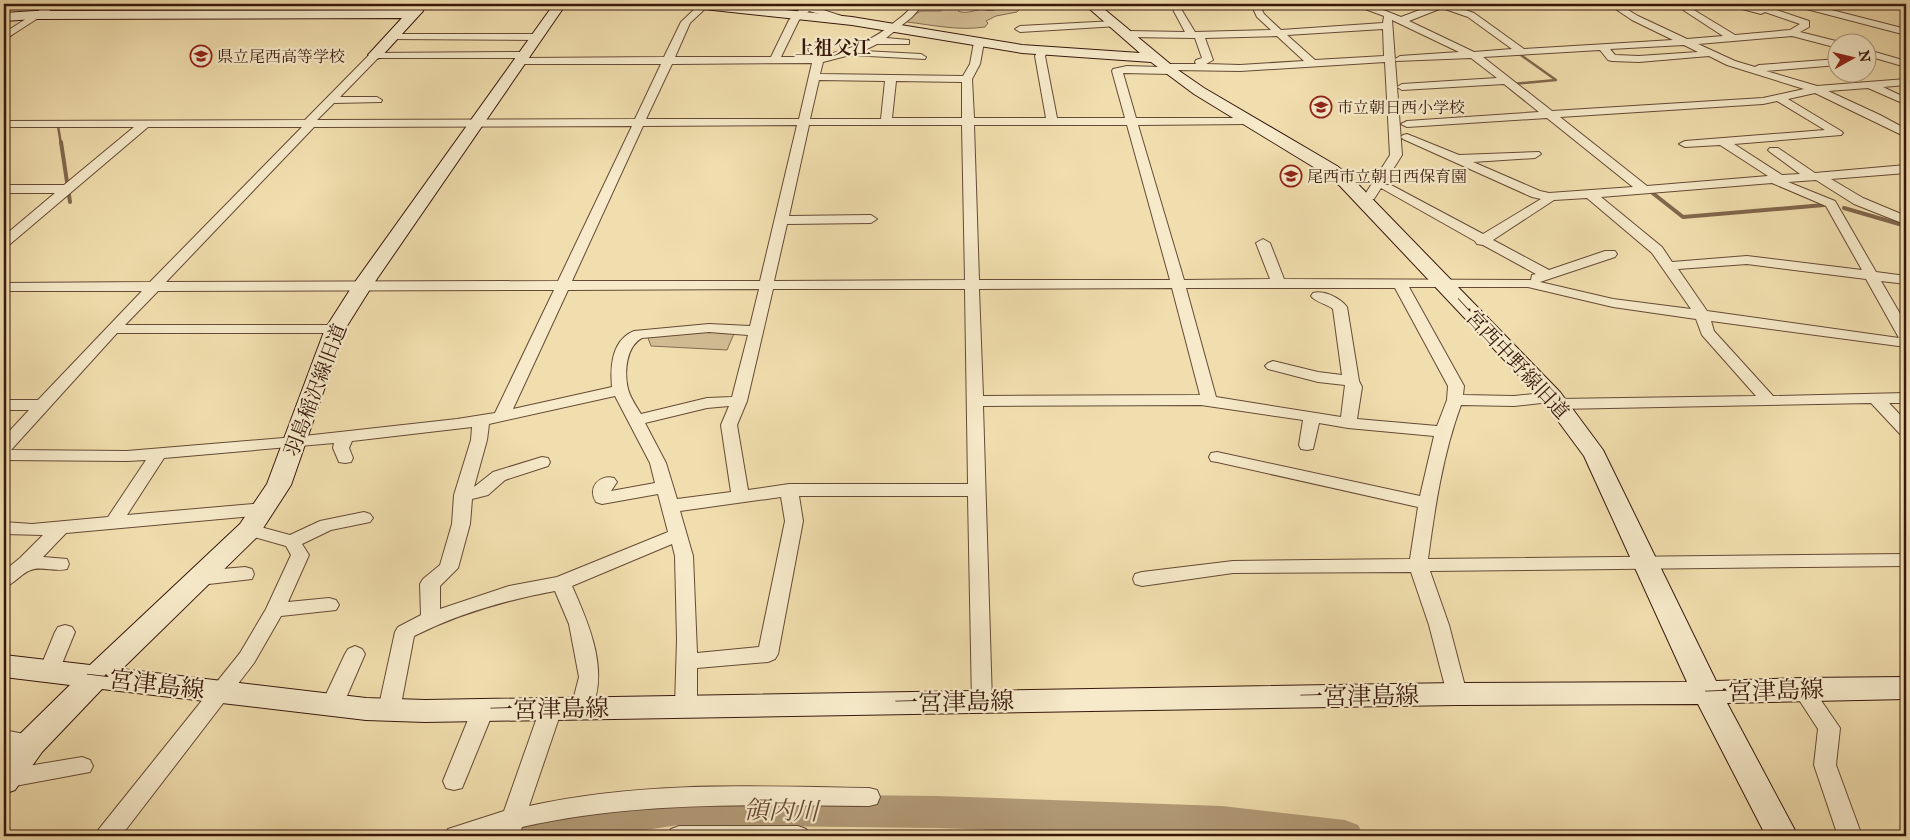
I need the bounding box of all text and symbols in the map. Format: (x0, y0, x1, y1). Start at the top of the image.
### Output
north arrow (1828, 32, 1878, 82)
district label: 上祖父江 (795, 36, 871, 59)
school or university icon: 県立尾西高等学校 (189, 44, 213, 68)
place label: 県立尾西高等学校 (217, 47, 345, 66)
text: N (1855, 49, 1874, 63)
school or university icon: 市立朝日西小学校 (1309, 95, 1333, 119)
place label: 市立朝日西小学校 (1337, 98, 1465, 117)
school or university icon: 尾西市立朝日西保育園 (1279, 164, 1303, 188)
place label: 尾西市立朝日西保育園 (1307, 167, 1467, 186)
street label: 一宮西中野線旧道 (1448, 290, 1574, 424)
street label: 羽島稲沢線旧道 (279, 320, 351, 460)
street label: 一宮津島線 (84, 661, 206, 705)
street label: 一宮津島線 (1704, 674, 1824, 708)
street label: 一宮津島線 (1299, 680, 1419, 712)
street label: 一宮津島線 (894, 686, 1014, 718)
street label: 一宮津島線 (489, 693, 609, 725)
water label: 領内川 (743, 794, 822, 827)

